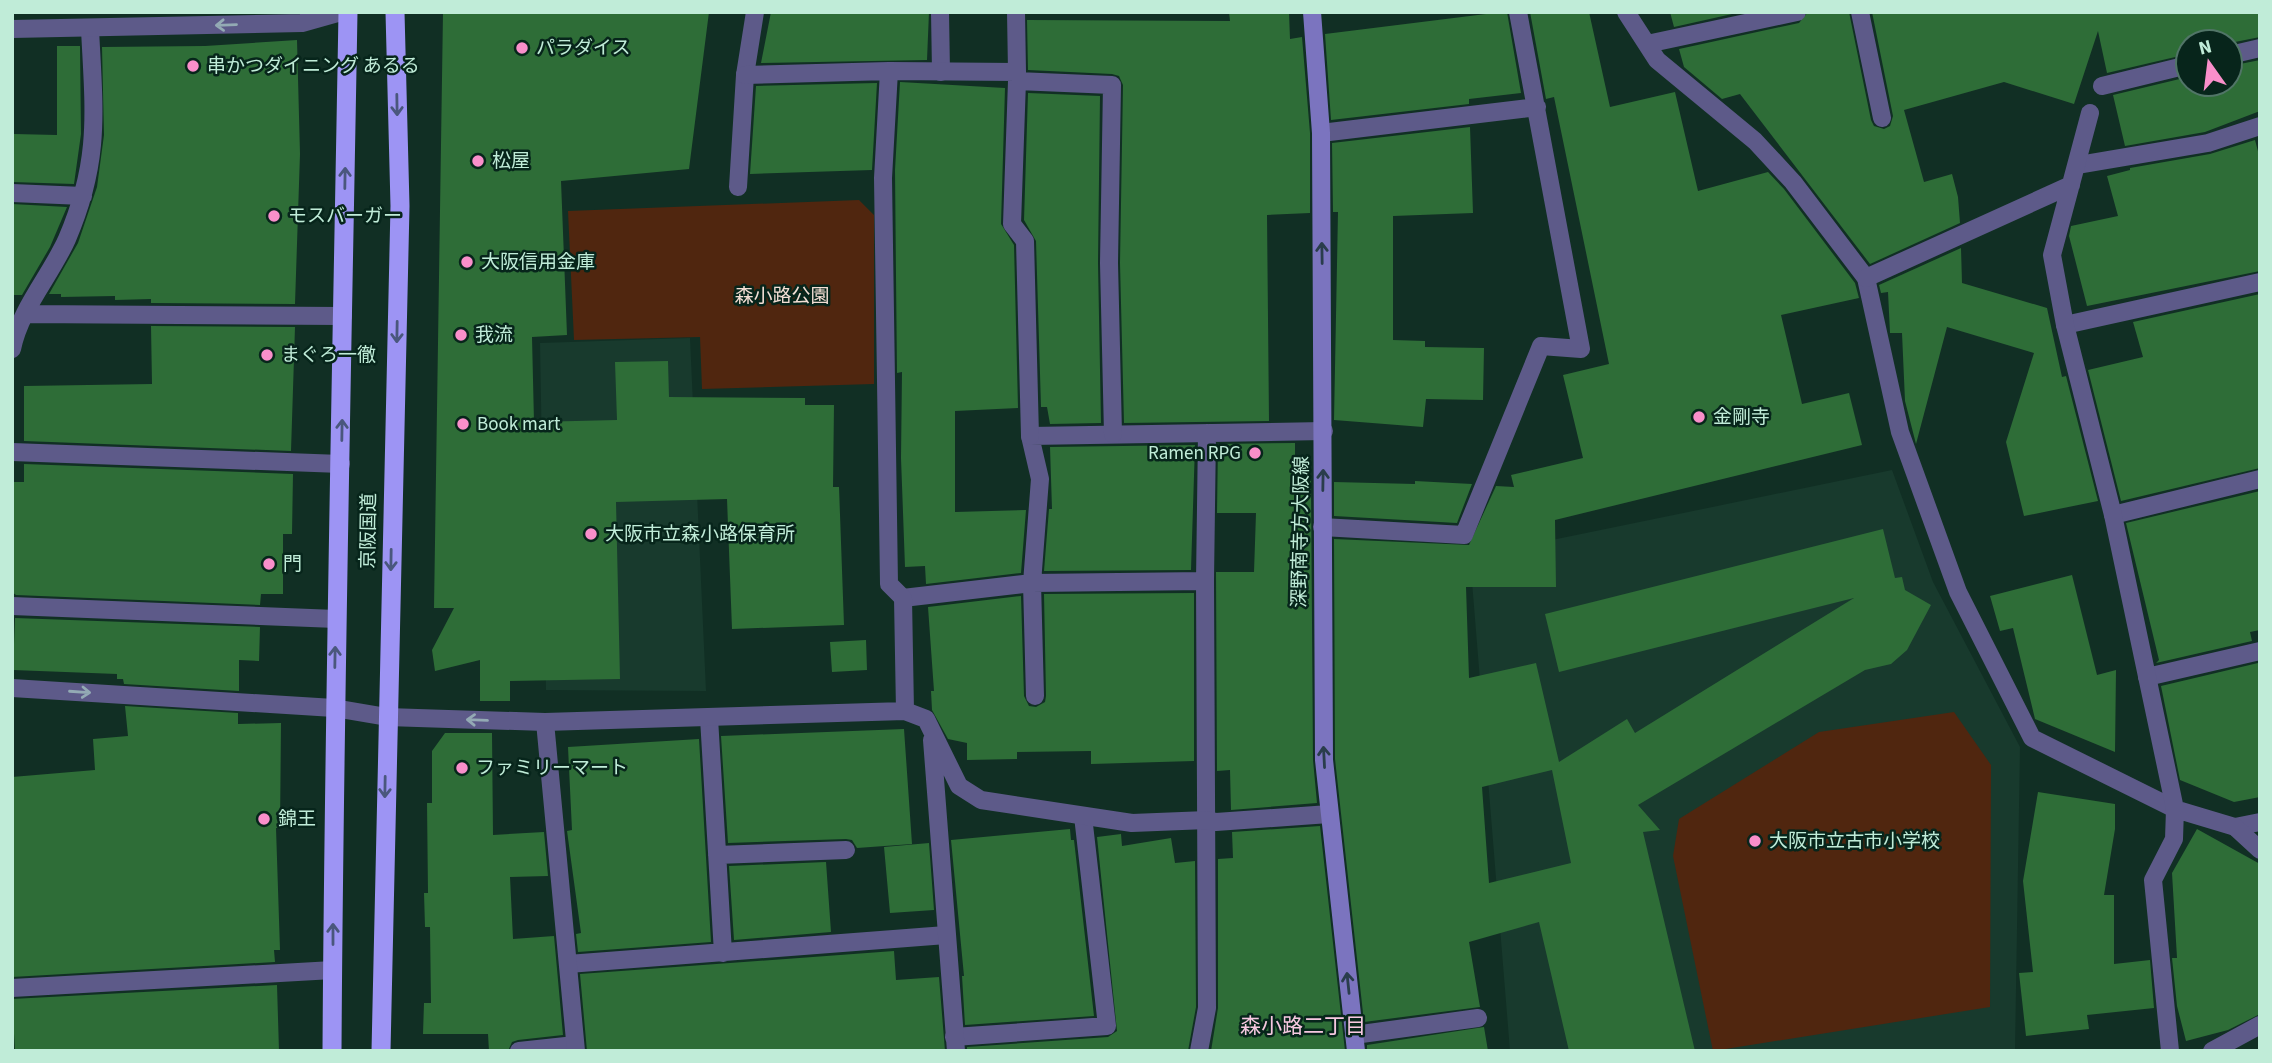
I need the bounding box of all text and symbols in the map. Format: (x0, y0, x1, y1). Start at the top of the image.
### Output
one-way arrow (215, 19, 238, 32)
north arrow (2174, 28, 2244, 98)
text: N (2196, 33, 2215, 63)
place label: パラダイス (536, 35, 630, 62)
marker: パラダイス (514, 40, 530, 56)
place label: 串かつダイニング あるる (207, 53, 420, 80)
marker: 串かつダイニング あるる (185, 58, 201, 74)
one-way arrow (391, 93, 404, 116)
place label: 松屋 (492, 148, 530, 175)
marker: 松屋 (470, 153, 486, 169)
one-way arrow (338, 166, 352, 189)
place label: モスバーガー (288, 203, 402, 230)
marker: モスバーガー (266, 208, 282, 224)
one-way arrow (1315, 242, 1329, 265)
place label: 大阪信用金庫 (481, 249, 595, 276)
marker: 大阪信用金庫 (459, 254, 475, 270)
park label: 森小路公園 (734, 283, 830, 310)
one-way arrow (390, 321, 403, 344)
place label: 我流 (475, 322, 513, 349)
marker: 我流 (453, 327, 469, 343)
place label: まぐろ一徹 (281, 342, 376, 369)
marker: まぐろ一徹 (259, 347, 275, 363)
place label: 金剛寺 (1713, 404, 1770, 431)
marker: 金剛寺 (1691, 409, 1707, 425)
place label: Book mart (477, 411, 561, 438)
marker: Book mart (455, 416, 471, 432)
one-way arrow (335, 418, 349, 441)
place label: Ramen RPG (1148, 440, 1241, 467)
marker: Ramen RPG (1247, 445, 1263, 461)
street label: 深野南寺方大阪線 (1286, 456, 1316, 608)
one-way arrow (1316, 469, 1330, 492)
street label: 京阪国道 (355, 493, 383, 569)
place label: 大阪市立森小路保育所 (605, 521, 795, 548)
marker: 大阪市立森小路保育所 (583, 526, 599, 542)
one-way arrow (384, 548, 398, 571)
place label: 門 (283, 551, 302, 578)
marker: 門 (261, 556, 277, 572)
one-way arrow (328, 646, 342, 669)
one-way arrow (69, 686, 91, 699)
one-way arrow (466, 713, 489, 726)
one-way arrow (1317, 746, 1330, 769)
place label: ファミリーマート (476, 755, 628, 782)
marker: ファミリーマート (454, 760, 470, 776)
one-way arrow (378, 775, 392, 798)
place label: 錦王 (278, 806, 316, 833)
marker: 錦王 (256, 811, 272, 827)
place label: 大阪市立古市小学校 (1769, 828, 1940, 855)
marker: 大阪市立古市小学校 (1747, 833, 1763, 849)
one-way arrow (326, 922, 340, 945)
one-way arrow (1341, 972, 1354, 995)
district label: 森小路二丁目 (1240, 1011, 1366, 1041)

